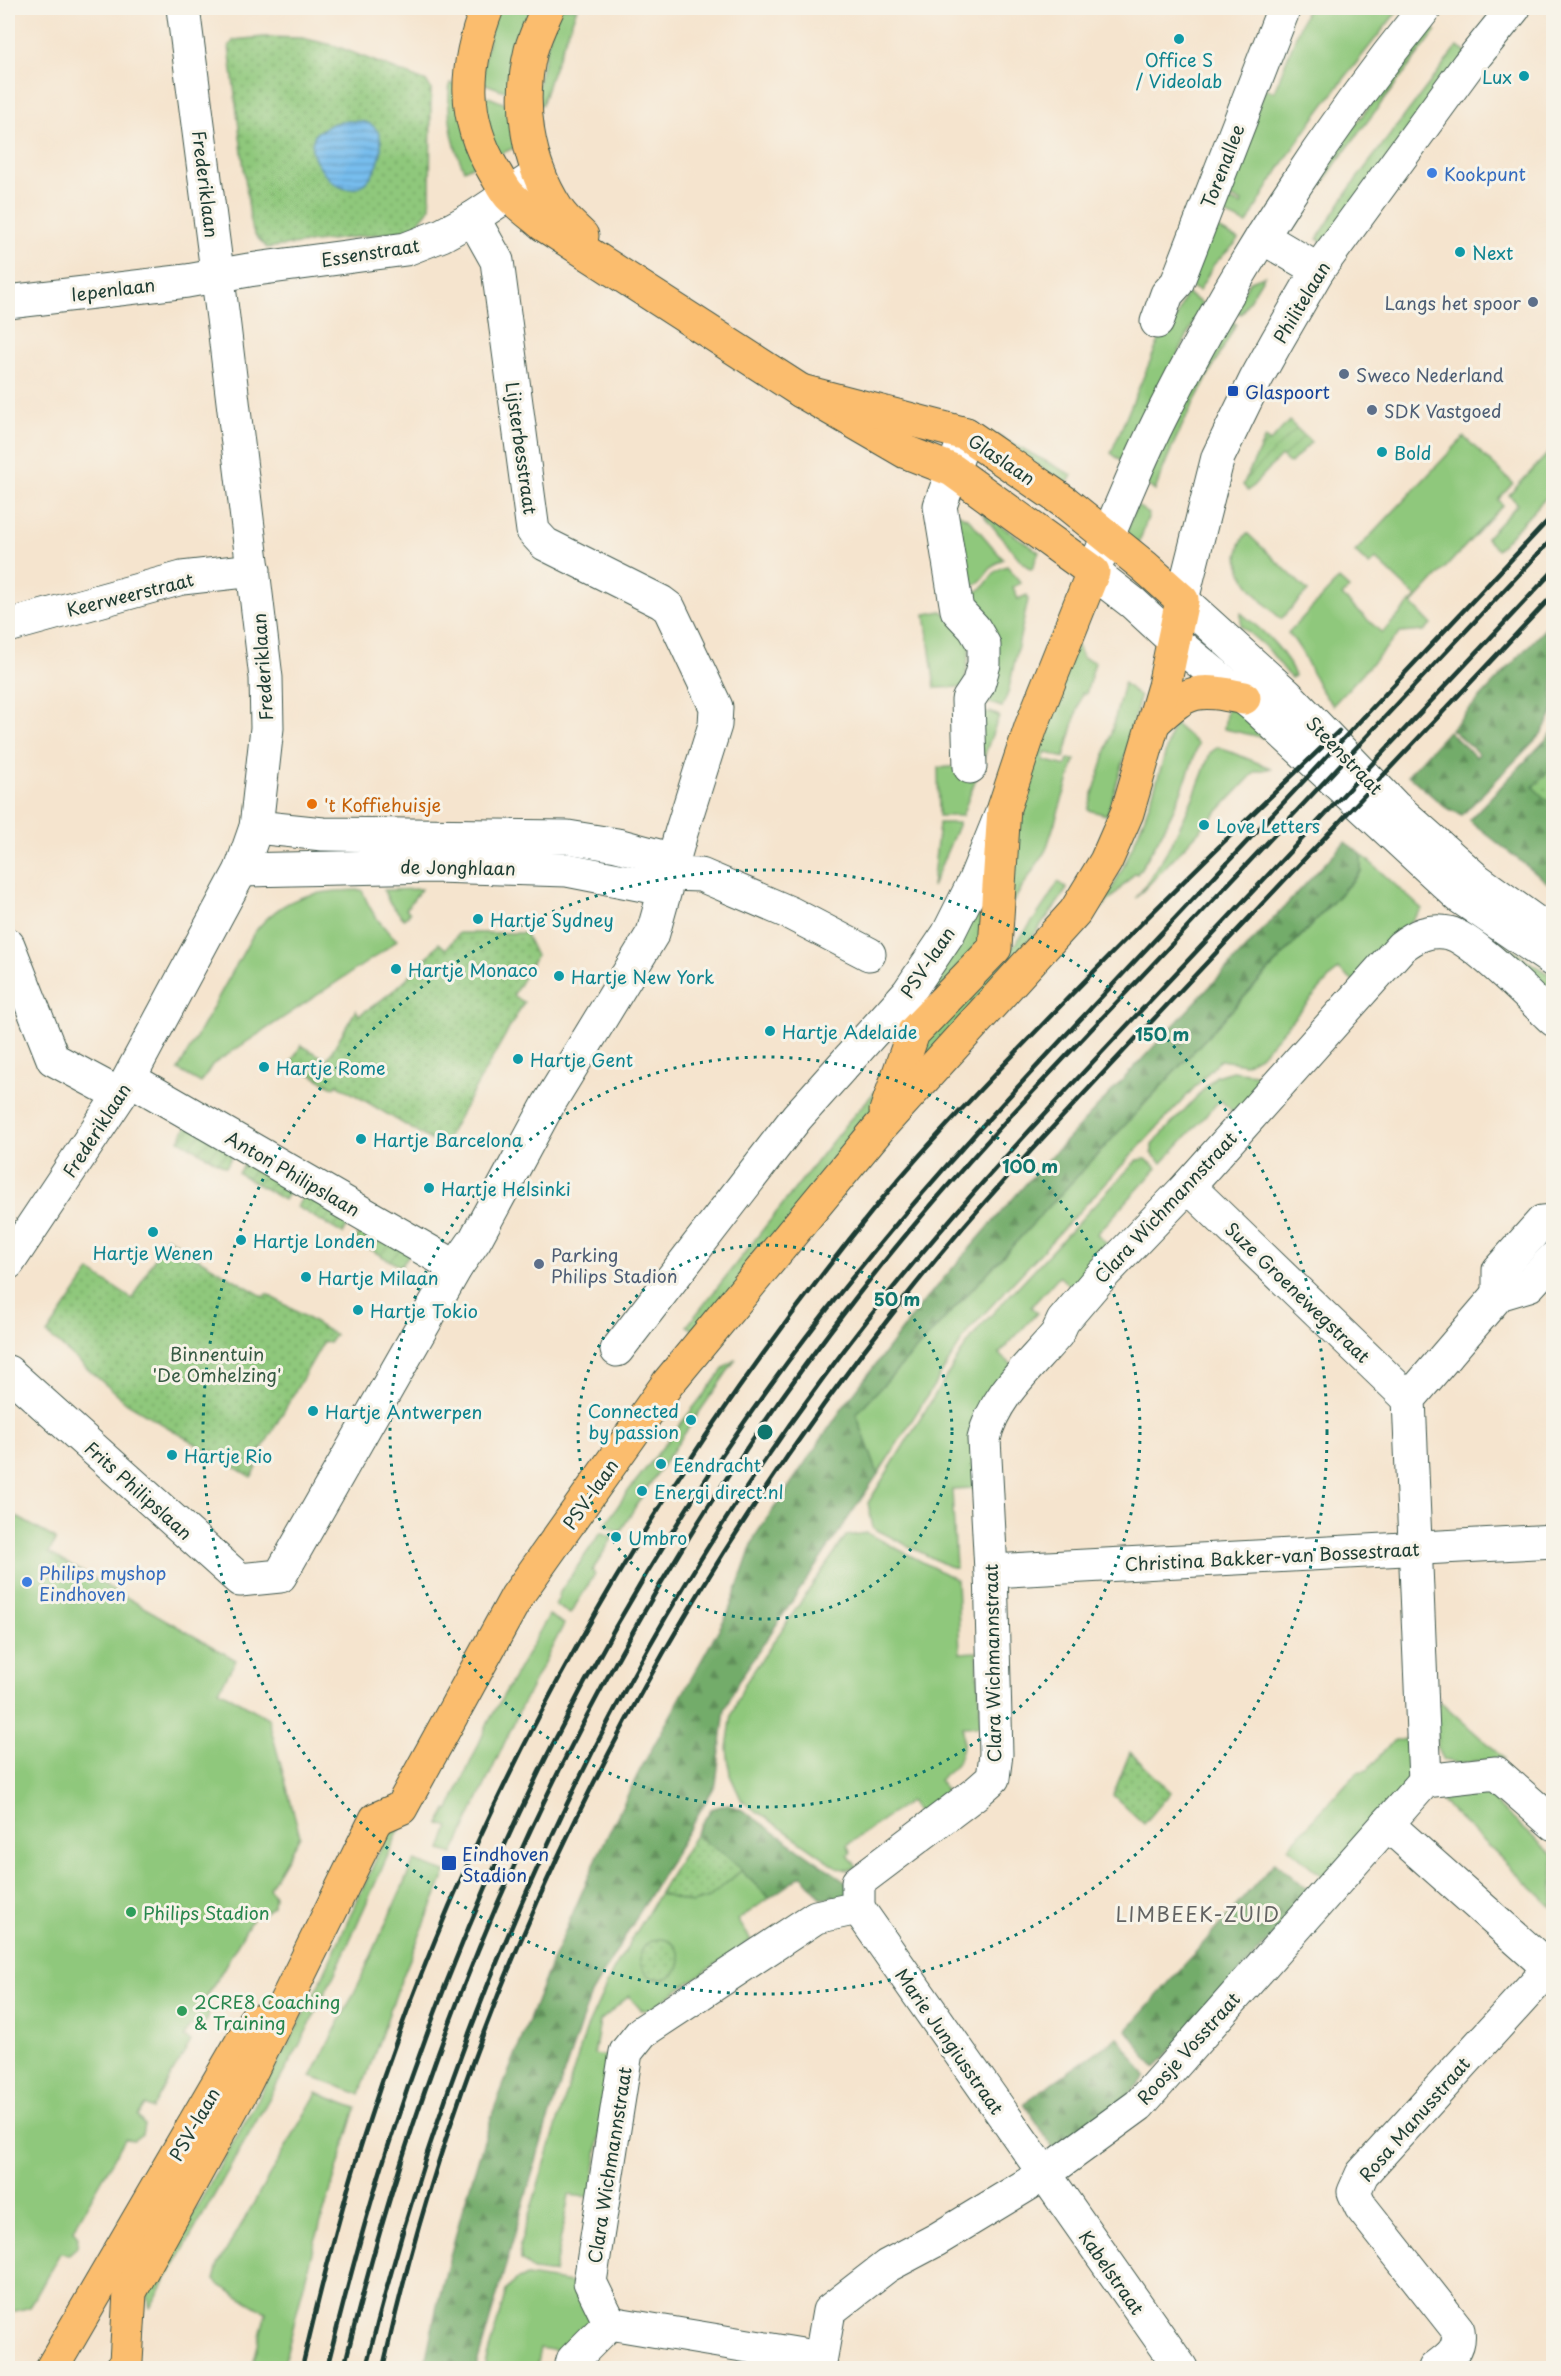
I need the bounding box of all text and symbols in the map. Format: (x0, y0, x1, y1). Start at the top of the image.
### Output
marker: Office S / Videolab (1172, 32, 1186, 46)
place label: Office S / Videolab (1136, 46, 1222, 94)
place label: Lux (1482, 63, 1512, 90)
marker: Lux (1517, 69, 1531, 83)
street label: Torenallee (1194, 120, 1250, 212)
street label: Frederiklaan (186, 129, 226, 239)
place label: Kookpunt (1444, 160, 1526, 187)
marker: Kookpunt (1425, 166, 1439, 180)
street label: Essenstraat (319, 231, 421, 273)
place label: Next (1472, 239, 1513, 266)
marker: Next (1453, 245, 1467, 259)
street label: Philitelaan (1266, 256, 1336, 348)
street label: Iepenlaan (69, 270, 157, 308)
place label: Langs het spoor (1384, 289, 1522, 316)
marker: Langs het spoor (1526, 295, 1540, 309)
place label: Sweco Nederland (1356, 361, 1504, 388)
marker: Sweco Nederland (1337, 367, 1351, 381)
place label: Glaspoort (1245, 378, 1330, 405)
street label: Lijsterbesstraat (499, 380, 545, 516)
marker: Glaspoort (1226, 384, 1240, 398)
place label: SDK Vastgoed (1384, 397, 1502, 424)
marker: SDK Vastgoed (1365, 403, 1379, 417)
street label: Glaslaan (963, 427, 1041, 491)
place label: Bold (1394, 439, 1431, 466)
marker: Bold (1375, 445, 1389, 459)
street label: Keerweerstraat (64, 565, 196, 623)
street label: Frederiklaan (245, 612, 279, 722)
street label: Steenstraat (1300, 710, 1390, 800)
place label: 't Koffiehuisje (324, 791, 441, 818)
marker: 't Koffiehuisje (305, 797, 319, 811)
place label: Love Letters (1216, 812, 1320, 839)
marker: Love Letters (1197, 818, 1211, 832)
street label: de Jonghlaan (400, 852, 516, 882)
place label: Hartje Sydney (490, 906, 614, 933)
marker: Hartje Sydney (471, 912, 485, 926)
street label: PSV-laan (893, 921, 961, 1003)
place label: Hartje Monaco (408, 956, 538, 983)
marker: Hartje Monaco (389, 962, 403, 976)
place label: Hartje New York (571, 963, 714, 990)
marker: Hartje New York (552, 969, 566, 983)
place label: Hartje Adelaide (782, 1018, 917, 1045)
text: 150 m (1135, 1020, 1189, 1047)
marker: Hartje Adelaide (763, 1024, 777, 1038)
place label: Hartje Gent (530, 1046, 633, 1073)
marker: Hartje Gent (511, 1052, 525, 1066)
place label: Hartje Rome (276, 1054, 386, 1081)
marker: Hartje Rome (257, 1060, 271, 1074)
street label: Frederiklaan (55, 1077, 137, 1183)
street label: Anton Philipslaan (221, 1123, 365, 1223)
street label: Clara Wichmannstraat (1087, 1125, 1243, 1289)
place label: Hartje Barcelona (373, 1126, 524, 1153)
marker: Hartje Barcelona (354, 1132, 368, 1146)
text: 100 m (1002, 1152, 1058, 1179)
place label: Hartje Helsinki (441, 1175, 571, 1202)
marker: Hartje Helsinki (422, 1181, 436, 1195)
street label: Suze Groenewegstraat (1219, 1215, 1377, 1369)
marker: Hartje Wenen (146, 1225, 160, 1239)
place label: Hartje Londen (253, 1227, 375, 1254)
marker: Hartje Londen (234, 1233, 248, 1247)
place label: Hartje Wenen (93, 1239, 213, 1266)
place label: Parking Philips Stadion (551, 1241, 678, 1289)
marker: Parking Philips Stadion (532, 1257, 546, 1271)
place label: Hartje Milaan (318, 1264, 439, 1291)
marker: Hartje Milaan (299, 1270, 313, 1284)
text: 50 m (874, 1285, 920, 1312)
place label: Hartje Tokio (370, 1297, 478, 1324)
marker: Hartje Tokio (351, 1303, 365, 1317)
park label: Binnentuin 'De Omhelzing' (153, 1340, 281, 1388)
place label: Connected by passion (588, 1397, 679, 1445)
place label: Hartje Antwerpen (325, 1398, 482, 1425)
marker: Hartje Antwerpen (306, 1404, 320, 1418)
marker: Connected by passion (684, 1413, 698, 1427)
centre of rings (755, 1422, 775, 1442)
street label: Frits Philipslaan (79, 1434, 199, 1546)
place label: Hartje Rio (184, 1442, 272, 1469)
marker: Hartje Rio (165, 1448, 179, 1462)
place label: Eendracht (673, 1451, 762, 1478)
street label: PSV-laan (556, 1453, 624, 1535)
marker: Eendracht (654, 1457, 668, 1471)
place label: Energi direct.nl (654, 1478, 783, 1505)
marker: Energi direct.nl (635, 1484, 649, 1498)
place label: Umbro (628, 1524, 687, 1551)
marker: Umbro (609, 1530, 623, 1544)
street label: Christina Bakker-van Bossestraat (1124, 1535, 1420, 1577)
place label: Philips myshop Eindhoven (39, 1559, 166, 1607)
street label: Clara Wichmannstraat (977, 1563, 1007, 1763)
marker: Philips myshop Eindhoven (20, 1575, 34, 1589)
place label: Eindhoven Stadion (462, 1840, 549, 1888)
marker: Eindhoven Stadion (440, 1854, 458, 1872)
place label: Philips Stadion (143, 1899, 270, 1926)
district label: LIMBEEK-ZUID (1115, 1899, 1281, 1929)
marker: Philips Stadion (124, 1905, 138, 1919)
street label: Marie Jungiusstraat (889, 1962, 1011, 2120)
street label: Roosje Vosstraat (1130, 1986, 1246, 2110)
place label: 2CRE8 Coaching & Training (194, 1988, 340, 2036)
marker: 2CRE8 Coaching & Training (175, 2004, 189, 2018)
street label: Rosa Manusstraat (1352, 2051, 1476, 2187)
street label: Clara Wichmannstraat (580, 2065, 638, 2265)
street label: PSV-laan (162, 2082, 226, 2166)
street label: Kabelstraat (1073, 2224, 1151, 2320)

